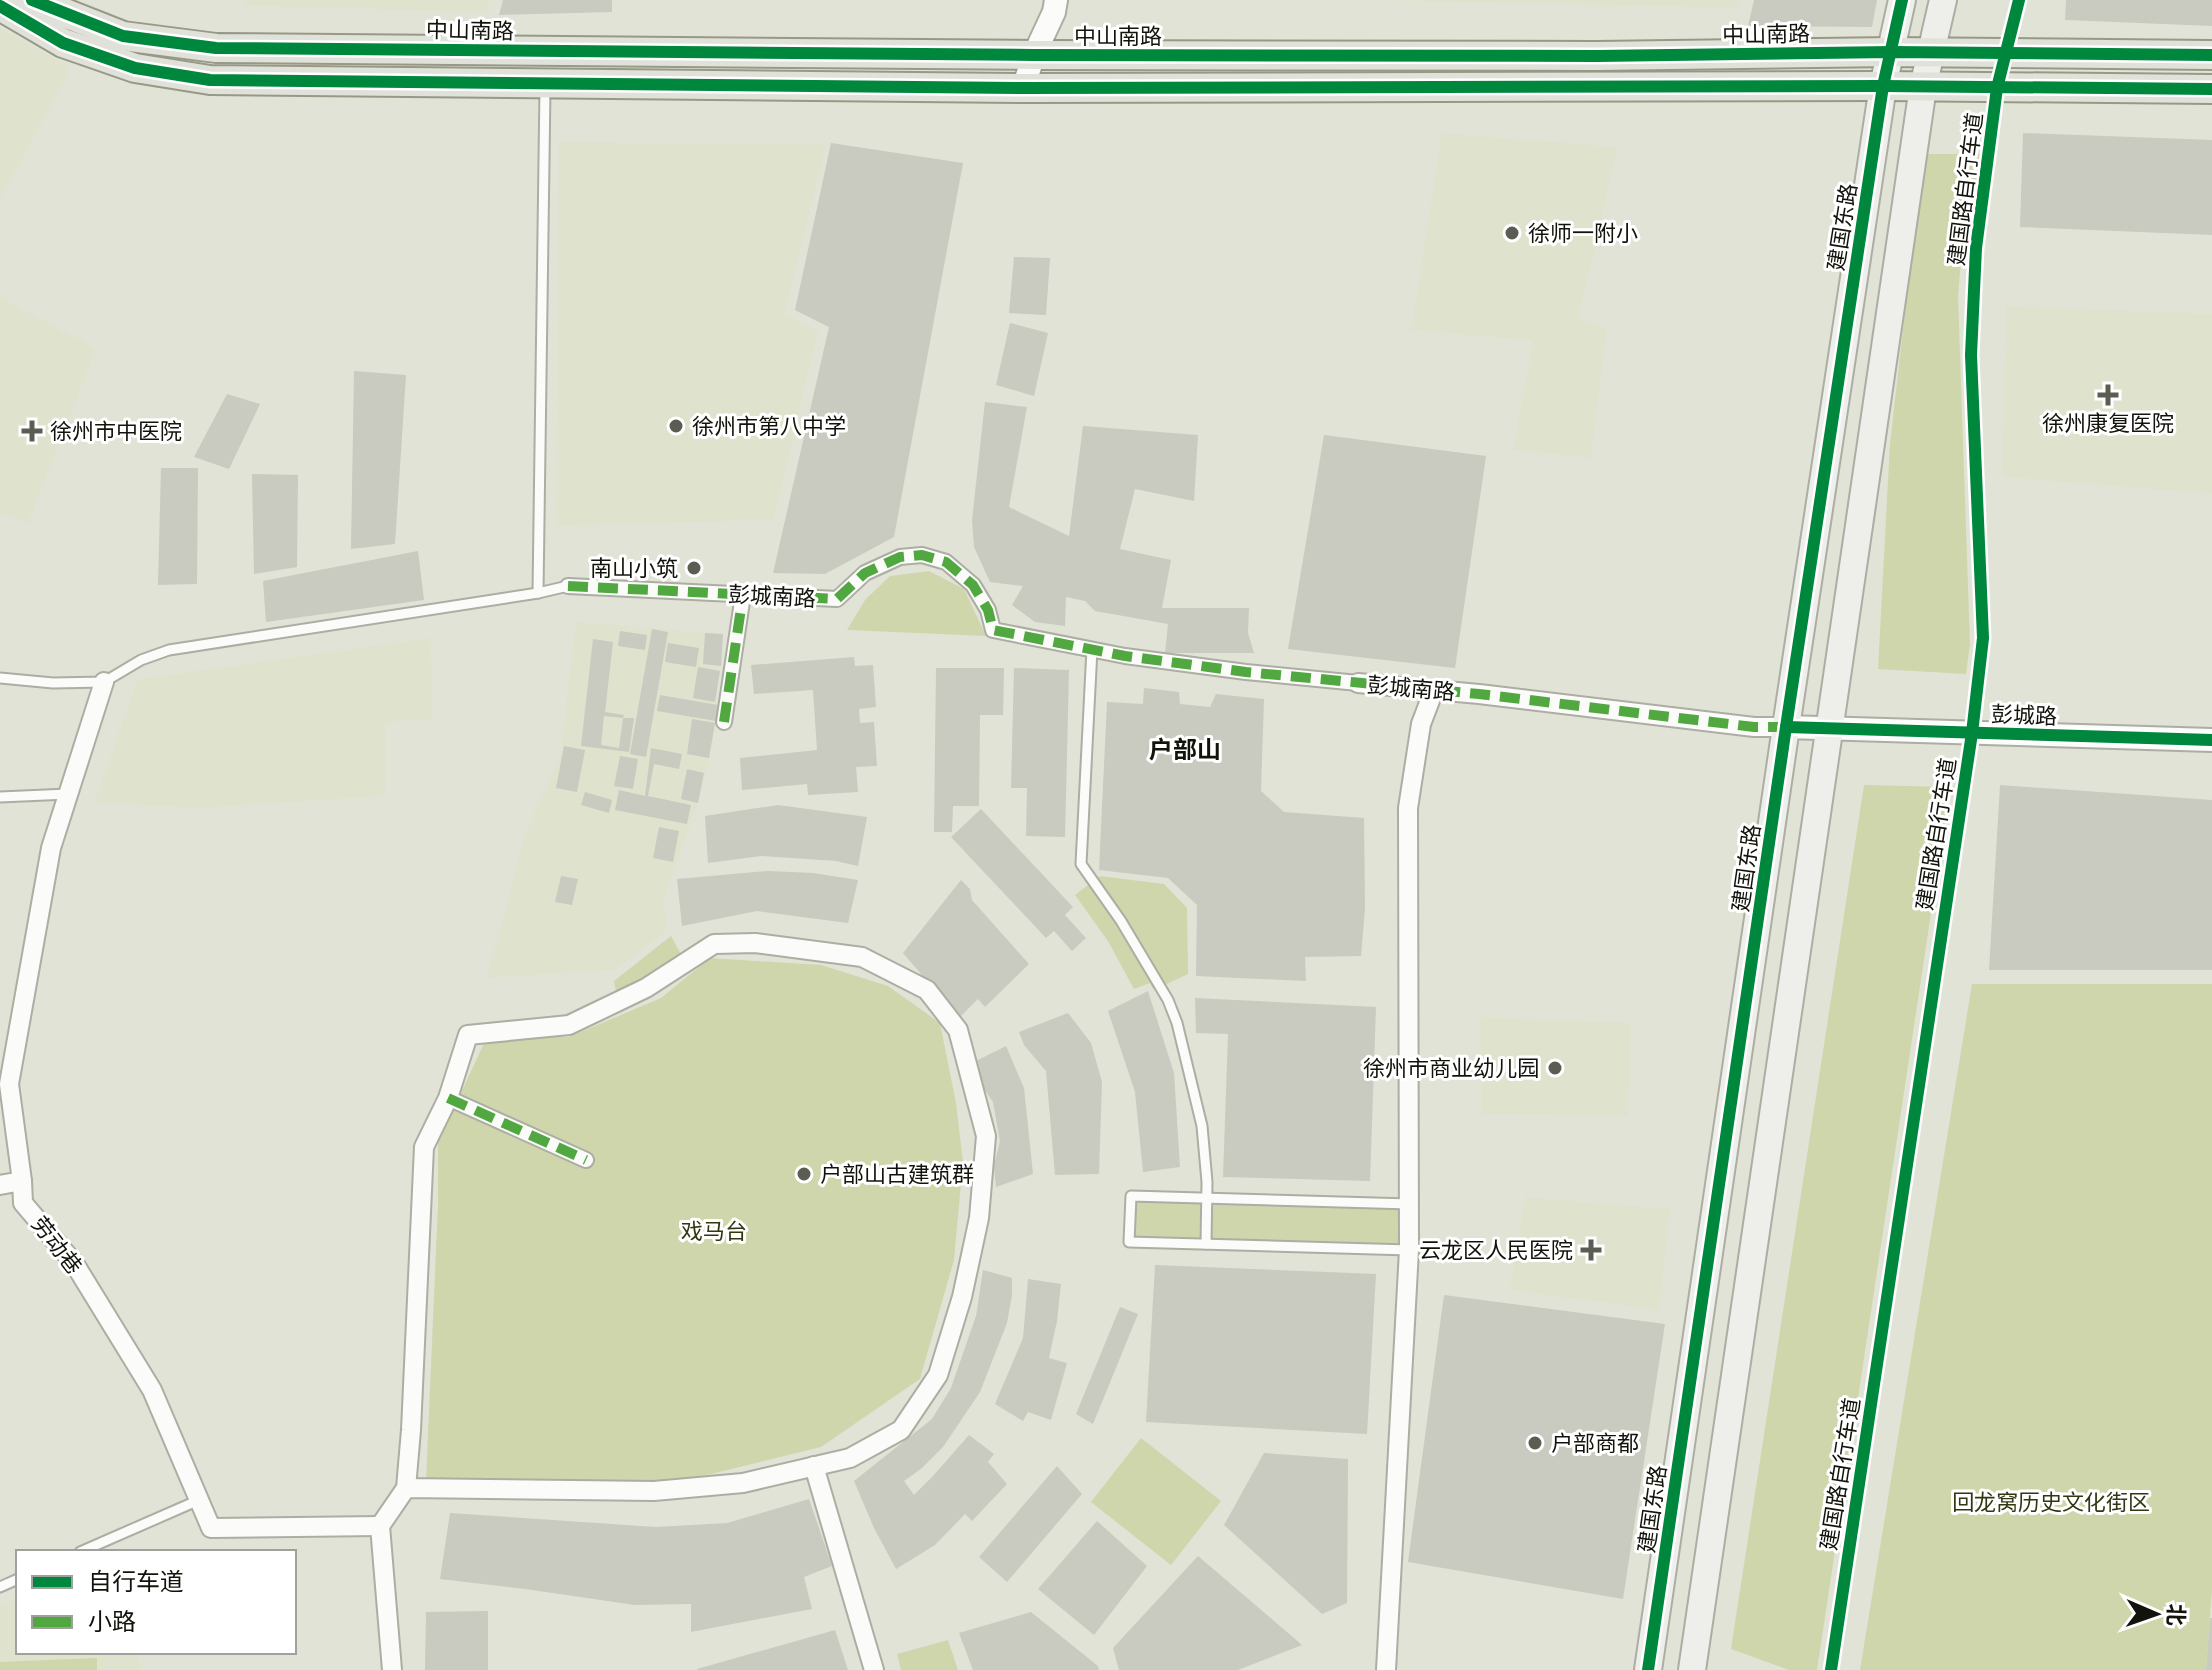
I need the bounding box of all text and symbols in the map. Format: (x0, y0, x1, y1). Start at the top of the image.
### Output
street label: 中山南路 (426, 14, 514, 46)
street label: 中山南路 (1722, 18, 1810, 50)
street label: 中山南路 (1074, 21, 1162, 51)
street label: 建国路自行车道 (1941, 111, 1989, 267)
street label: 建国东路 (1820, 181, 1864, 273)
place label: 徐师一附小 (1528, 218, 1638, 248)
marker: 徐师一附小 (1503, 224, 1521, 242)
marker: 徐州康复医院 (2097, 384, 2119, 406)
place label: 徐州康复医院 (2042, 408, 2174, 438)
place label: 徐州市第八中学 (692, 411, 846, 441)
place label: 徐州市中医院 (50, 416, 182, 446)
marker: 徐州市第八中学 (667, 417, 685, 435)
marker: 徐州市中医院 (21, 420, 43, 442)
place label: 南山小筑 (590, 553, 678, 583)
marker: 南山小筑 (685, 559, 703, 577)
street label: 彭城南路 (727, 579, 817, 613)
street label: 彭城南路 (1366, 669, 1456, 707)
street label: 彭城路 (1990, 699, 2058, 731)
district label: 户部山 (1149, 733, 1221, 765)
street label: 建国路自行车道 (1909, 756, 1963, 912)
street label: 建国东路 (1725, 822, 1767, 914)
place label: 徐州市商业幼儿园 (1363, 1053, 1539, 1083)
marker: 徐州市商业幼儿园 (1546, 1059, 1564, 1077)
place label: 户部山古建筑群 (820, 1159, 974, 1189)
marker: 户部山古建筑群 (795, 1165, 813, 1183)
street label: 劳动巷 (25, 1210, 89, 1280)
park label: 戏马台 (681, 1216, 747, 1246)
place label: 云龙区人民医院 (1419, 1235, 1573, 1265)
marker: 云龙区人民医院 (1580, 1239, 1602, 1261)
street label: 建国路自行车道 (1813, 1396, 1867, 1552)
place label: 户部商都 (1551, 1428, 1639, 1458)
marker: 户部商都 (1526, 1434, 1544, 1452)
street label: 建国东路 (1631, 1463, 1673, 1555)
park label: 回龙窝历史文化街区 (1952, 1487, 2150, 1517)
legend (16, 1550, 296, 1654)
text: 自行车道 (88, 1565, 184, 1597)
north arrow (2116, 1574, 2196, 1654)
text: 北 (2161, 1603, 2191, 1626)
text: 小路 (88, 1605, 136, 1637)

